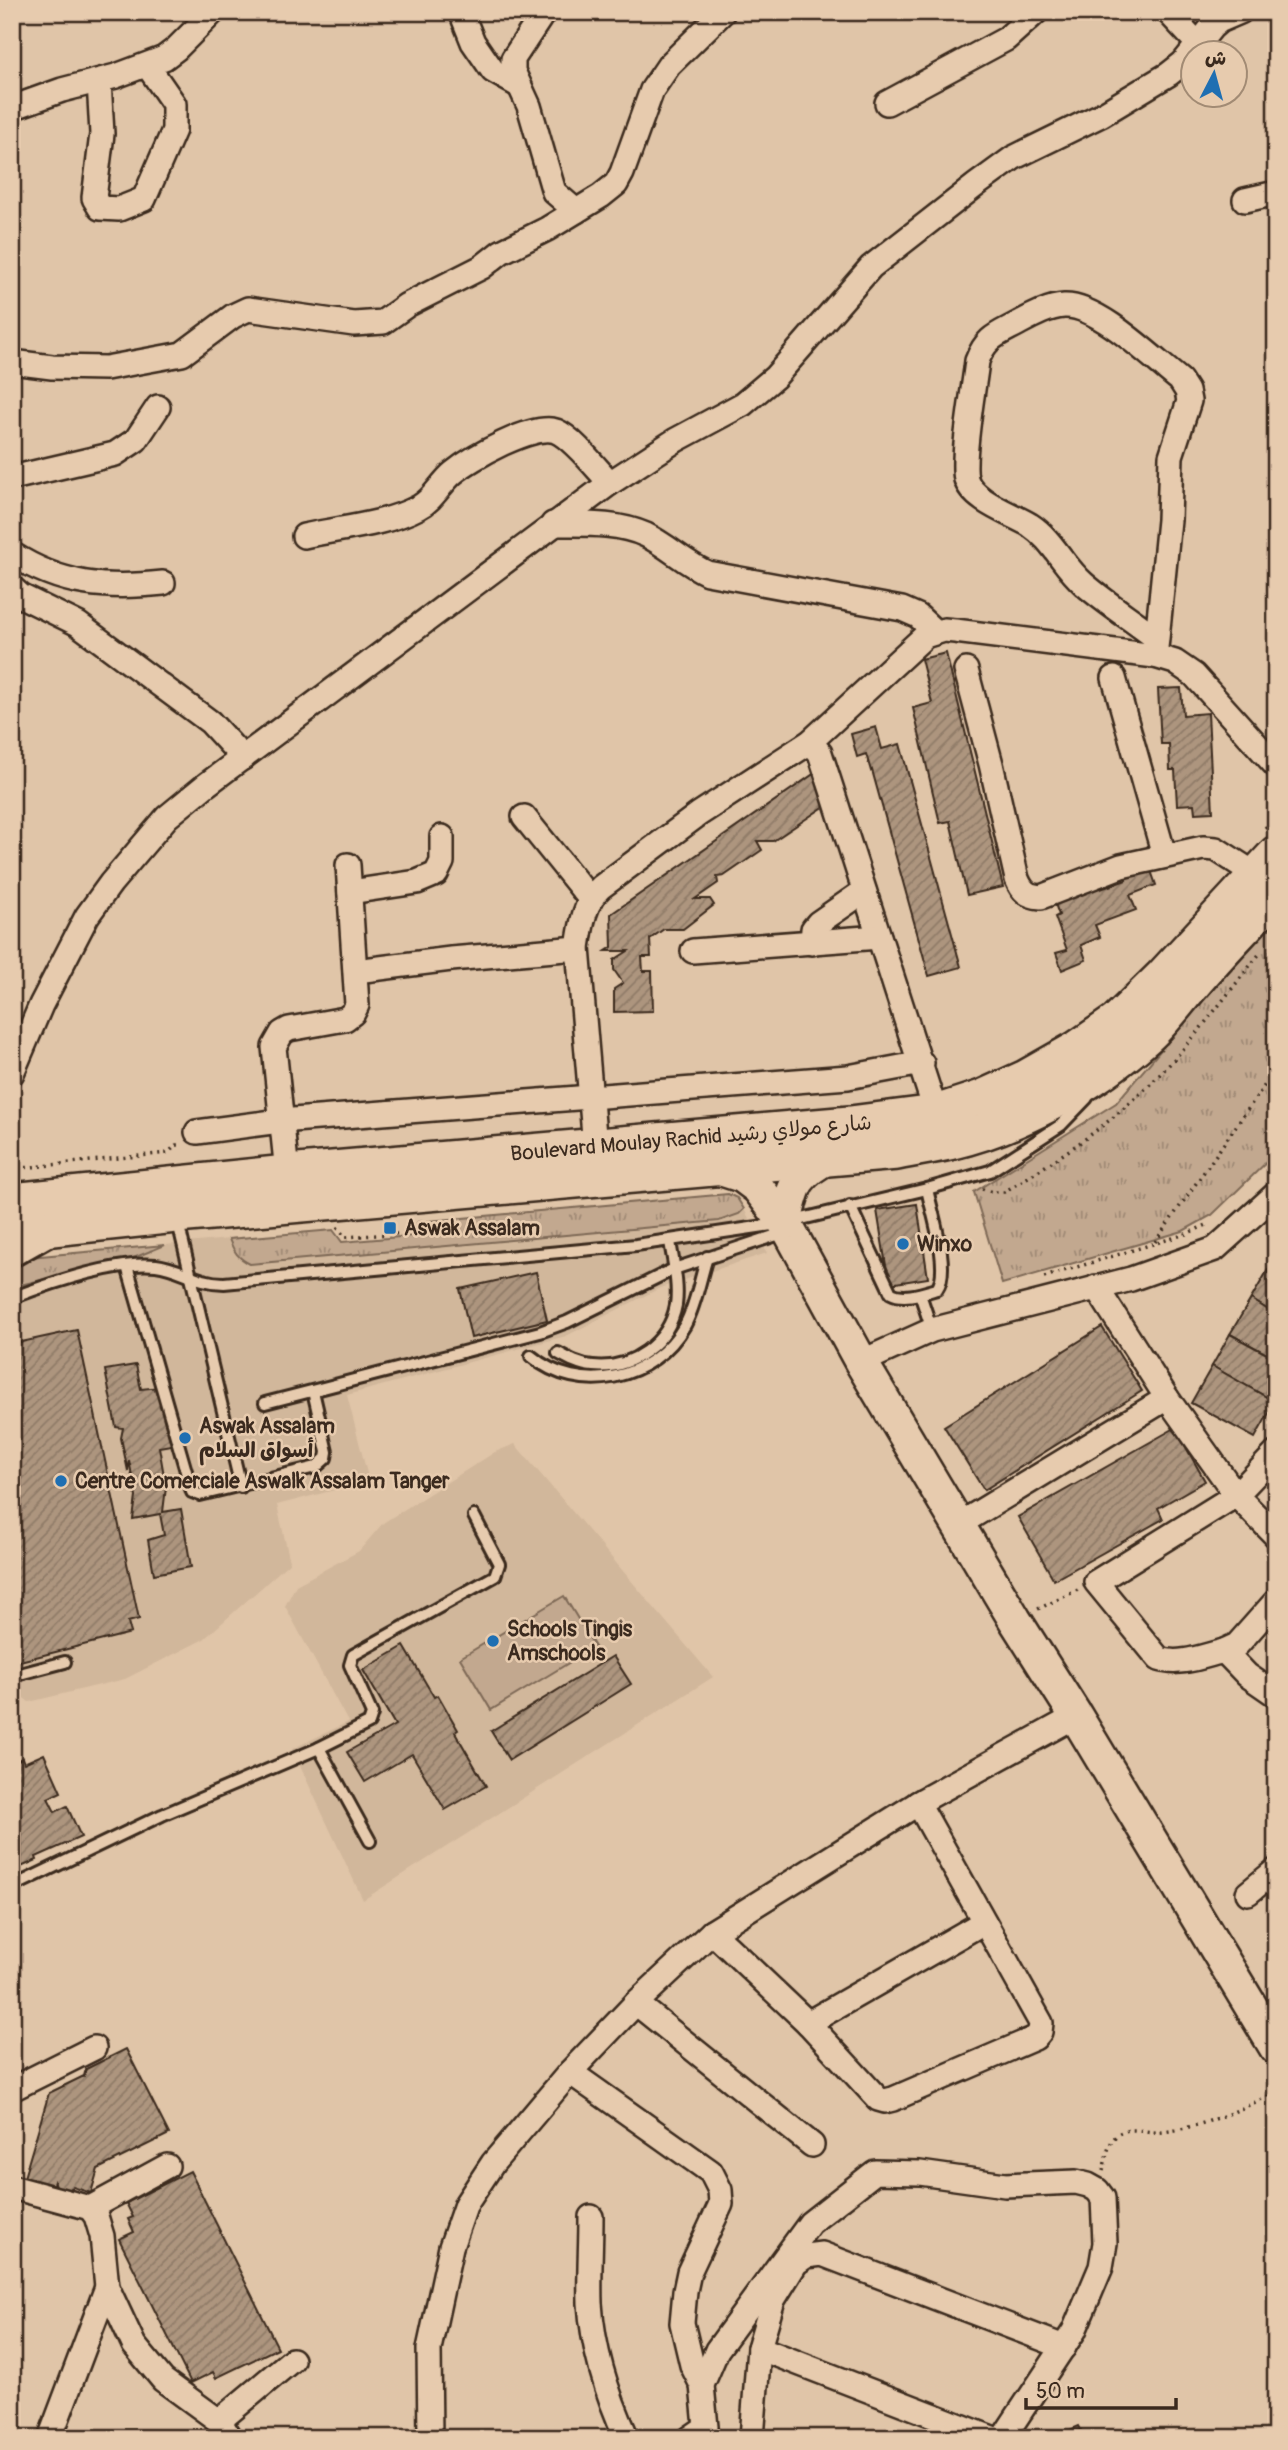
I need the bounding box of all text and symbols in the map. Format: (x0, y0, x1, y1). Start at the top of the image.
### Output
north arrow (1180, 38, 1250, 108)
text: ش (1204, 45, 1227, 71)
street label: Boulevard Moulay Rachid شارع مولاي رشيد (509, 1109, 873, 1169)
place label: Aswak Assalam (404, 1215, 540, 1242)
marker: Aswak Assalam (382, 1220, 398, 1236)
place label: Winxo (917, 1231, 973, 1258)
marker: Winxo (895, 1236, 911, 1252)
place label: Aswak Assalam أسواق السلام (199, 1413, 335, 1466)
marker: Aswak Assalam أسواق السلام (177, 1430, 193, 1446)
place label: Centre Comerciale Aswalk Assalam Tanger (75, 1468, 450, 1495)
marker: Centre Comerciale Aswalk Assalam Tanger (53, 1473, 69, 1489)
place label: Schools Tingis Amschools (507, 1616, 633, 1667)
marker: Schools Tingis Amschools (485, 1633, 501, 1649)
scale bar (1026, 2366, 1176, 2410)
text: 50 m (1036, 2378, 1085, 2405)

